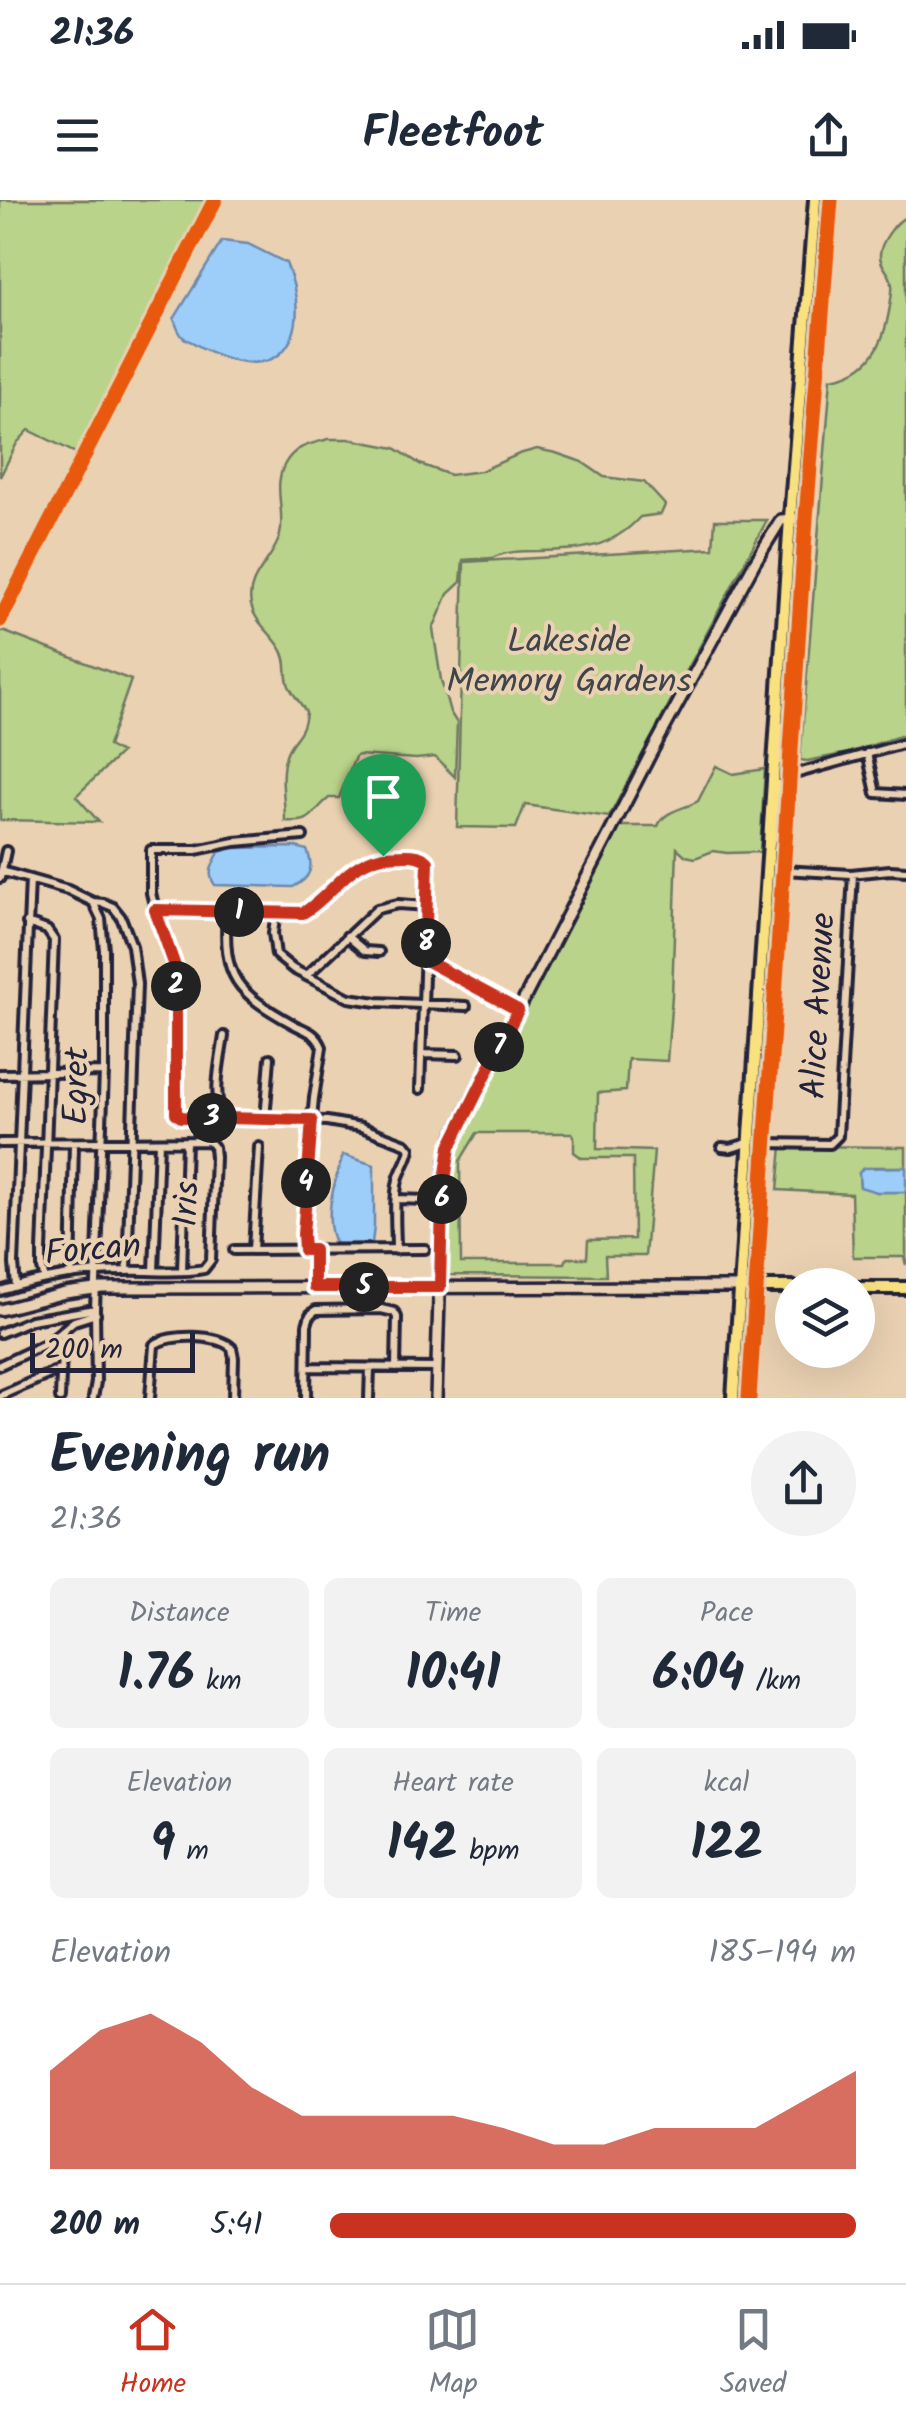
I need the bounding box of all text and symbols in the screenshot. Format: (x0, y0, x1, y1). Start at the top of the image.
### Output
text: 21:36 (50, 5, 134, 65)
text: Fleetfoot (362, 99, 544, 171)
icon: menu (50, 108, 105, 163)
icon: share (801, 108, 856, 163)
park label: Lakeside Memory Gardens (446, 615, 692, 711)
pin (341, 754, 426, 857)
icon: arrive (356, 769, 411, 824)
pin: 1 (214, 887, 264, 937)
text: 1 (235, 889, 243, 934)
street label: Alice Avenue (787, 911, 853, 1101)
pin: 8 (401, 918, 451, 968)
text: 8 (418, 920, 434, 965)
pin: 2 (151, 961, 201, 1011)
text: 2 (168, 963, 184, 1008)
pin: 7 (474, 1022, 524, 1072)
text: 7 (492, 1024, 506, 1069)
street label: Egret (49, 1046, 107, 1125)
pin: 3 (187, 1093, 237, 1143)
text: 3 (204, 1095, 220, 1140)
pin: 4 (281, 1158, 331, 1208)
text: 4 (298, 1160, 314, 1205)
pin: 6 (417, 1174, 467, 1224)
text: 6 (434, 1176, 450, 1221)
street label: Iris (159, 1180, 217, 1228)
street label: Forcan (43, 1219, 143, 1283)
pin: 5 (339, 1262, 389, 1312)
text: 5 (357, 1264, 371, 1309)
map controls (775, 1268, 875, 1368)
button: layers (775, 1268, 875, 1368)
scale bar (30, 1328, 195, 1372)
text: 200 m (45, 1328, 123, 1373)
text: Evening run (50, 1414, 330, 1501)
button: share (751, 1431, 856, 1536)
text: 21:36 (50, 1495, 123, 1546)
text: Distance (129, 1591, 230, 1636)
text: Time (425, 1591, 481, 1636)
text: Pace (700, 1591, 753, 1636)
text: 1.76 (117, 1636, 195, 1716)
text: 10:41 (405, 1636, 501, 1716)
text: 6:04 (652, 1636, 745, 1716)
text: km (195, 1659, 241, 1704)
text: /km (745, 1659, 801, 1704)
text: Elevation (126, 1761, 232, 1806)
text: Heart rate (392, 1761, 514, 1806)
text: kcal (704, 1761, 749, 1806)
text: 9 (150, 1806, 175, 1886)
text: 142 (386, 1806, 458, 1886)
text: 122 (690, 1806, 763, 1886)
text: m (175, 1829, 209, 1874)
text: bpm (458, 1829, 520, 1874)
text: Elevation (50, 1928, 171, 1979)
text: 185–194 m (708, 1928, 856, 1979)
text: 200 m (50, 2200, 140, 2251)
text: 5:41 (210, 2200, 263, 2251)
tab: Home (120, 2302, 186, 2407)
tab: Map (425, 2302, 480, 2407)
tab: Saved (720, 2302, 786, 2407)

